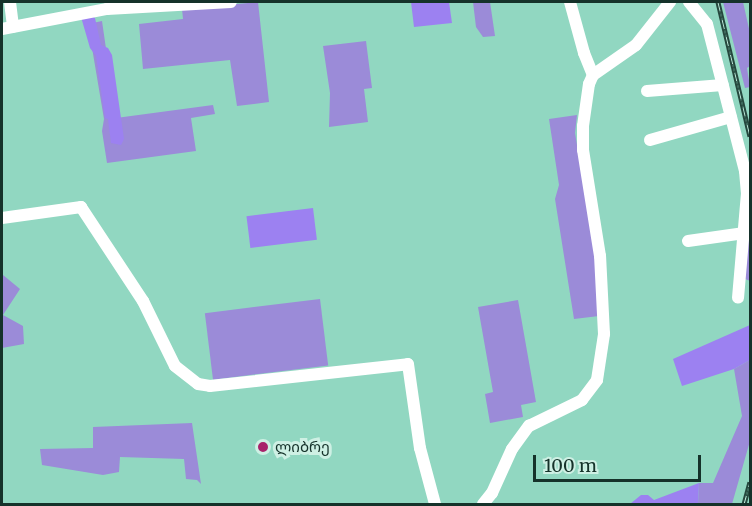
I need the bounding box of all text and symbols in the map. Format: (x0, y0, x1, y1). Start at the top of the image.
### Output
place label: ლიბრე (275, 438, 330, 456)
marker: ლიბრე (256, 440, 270, 454)
scale bar (536, 443, 704, 481)
text: 100 m (544, 454, 597, 477)

